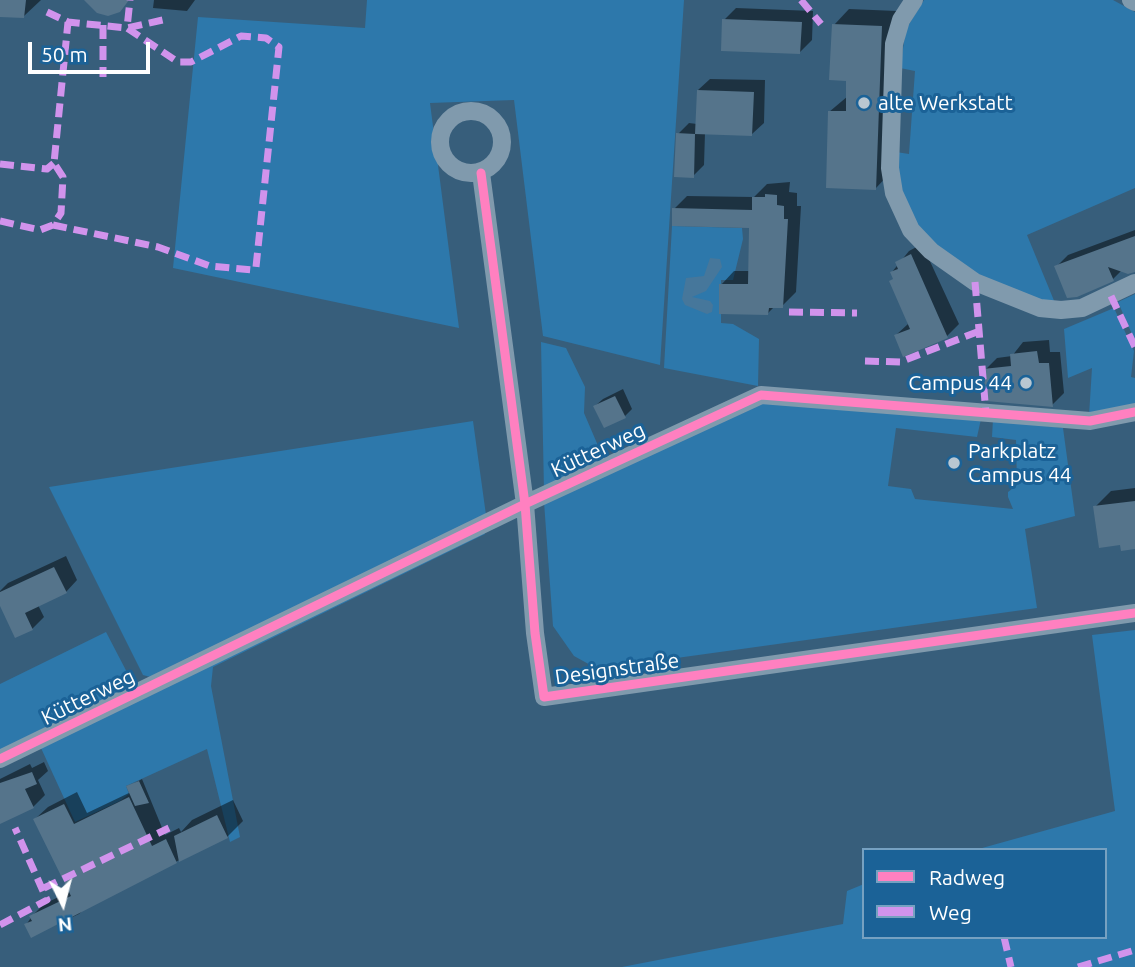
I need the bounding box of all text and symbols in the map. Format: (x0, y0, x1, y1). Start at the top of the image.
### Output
scale bar (32, 28, 154, 72)
text: 50 m (41, 42, 88, 66)
place label: alte Werkstatt (878, 90, 1013, 116)
marker: alte Werkstatt (856, 95, 872, 111)
place label: Campus 44 (908, 370, 1012, 396)
marker: Campus 44 (1018, 375, 1034, 391)
street label: Kütterweg (547, 417, 649, 483)
place label: Parkplatz Campus 44 (968, 438, 1072, 488)
marker: Parkplatz Campus 44 (946, 455, 962, 471)
street label: Designstraße (553, 648, 681, 690)
street label: Kütterweg (37, 664, 139, 730)
legend (862, 848, 1107, 939)
text: Radweg (929, 865, 1005, 889)
north arrow (28, 869, 98, 939)
text: Weg (929, 900, 972, 924)
text: N (57, 913, 73, 937)

